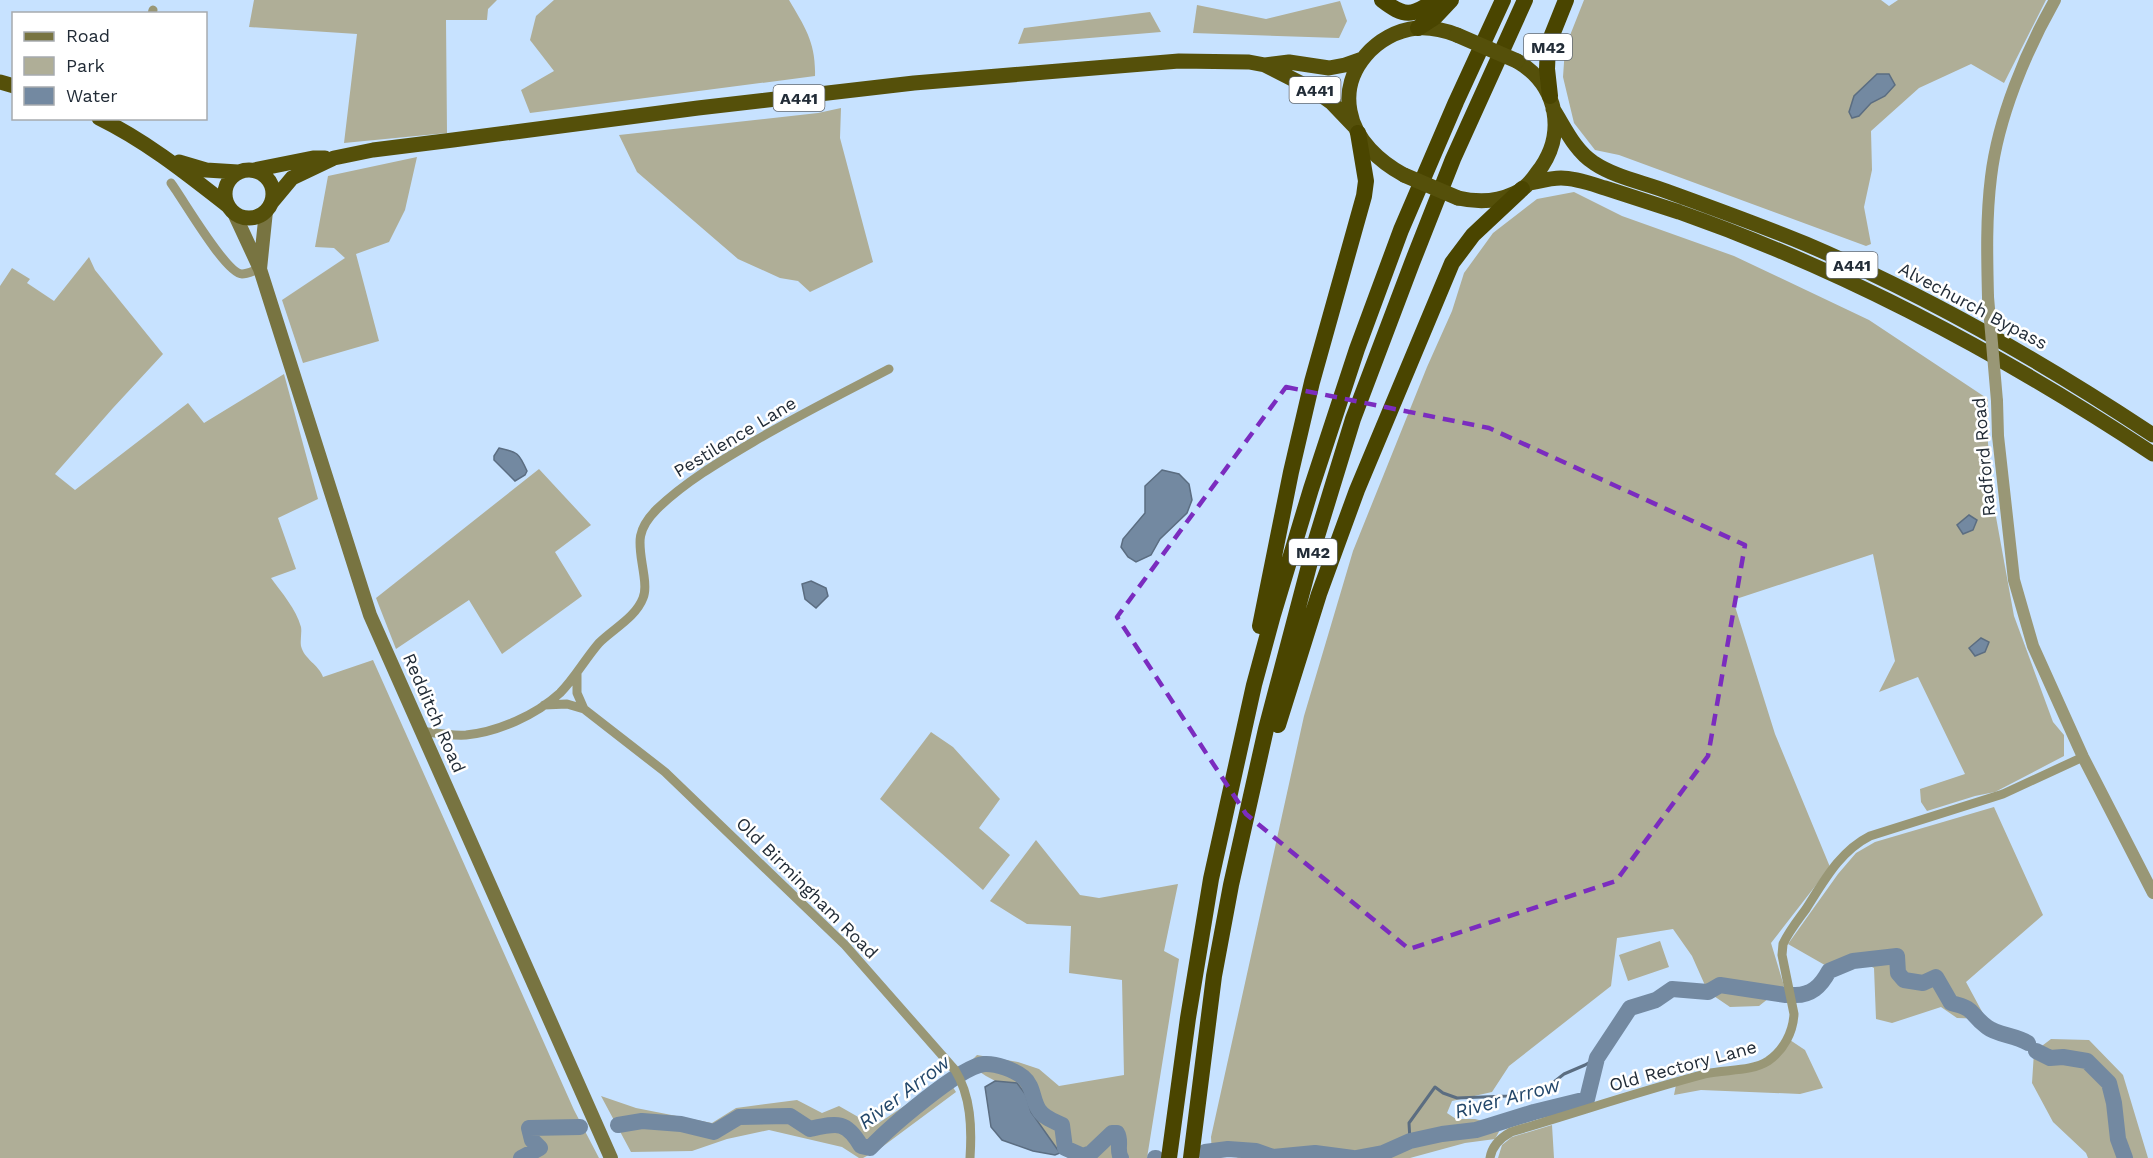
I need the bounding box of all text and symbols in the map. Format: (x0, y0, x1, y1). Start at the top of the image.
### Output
legend (12, 12, 207, 120)
text: Road (66, 25, 110, 46)
road number: M42 (1524, 34, 1572, 60)
text: Park (66, 55, 105, 76)
road number: A441 (1290, 77, 1340, 103)
text: Water (66, 85, 118, 106)
road number: A441 (774, 85, 824, 111)
road number: A441 (1826, 252, 1878, 278)
street label: Alvechurch Bypass (1895, 258, 2051, 354)
street label: Pestilence Lane (670, 392, 800, 481)
street label: Radford Road (1968, 397, 1999, 517)
road number: M42 (1289, 539, 1337, 565)
street label: Redditch Road (399, 650, 470, 776)
street label: Old Birmingham Road (732, 813, 882, 963)
street label: Old Rectory Lane (1607, 1036, 1759, 1095)
water label: River Arrow (854, 1049, 955, 1134)
water label: River Arrow (1452, 1072, 1563, 1124)

